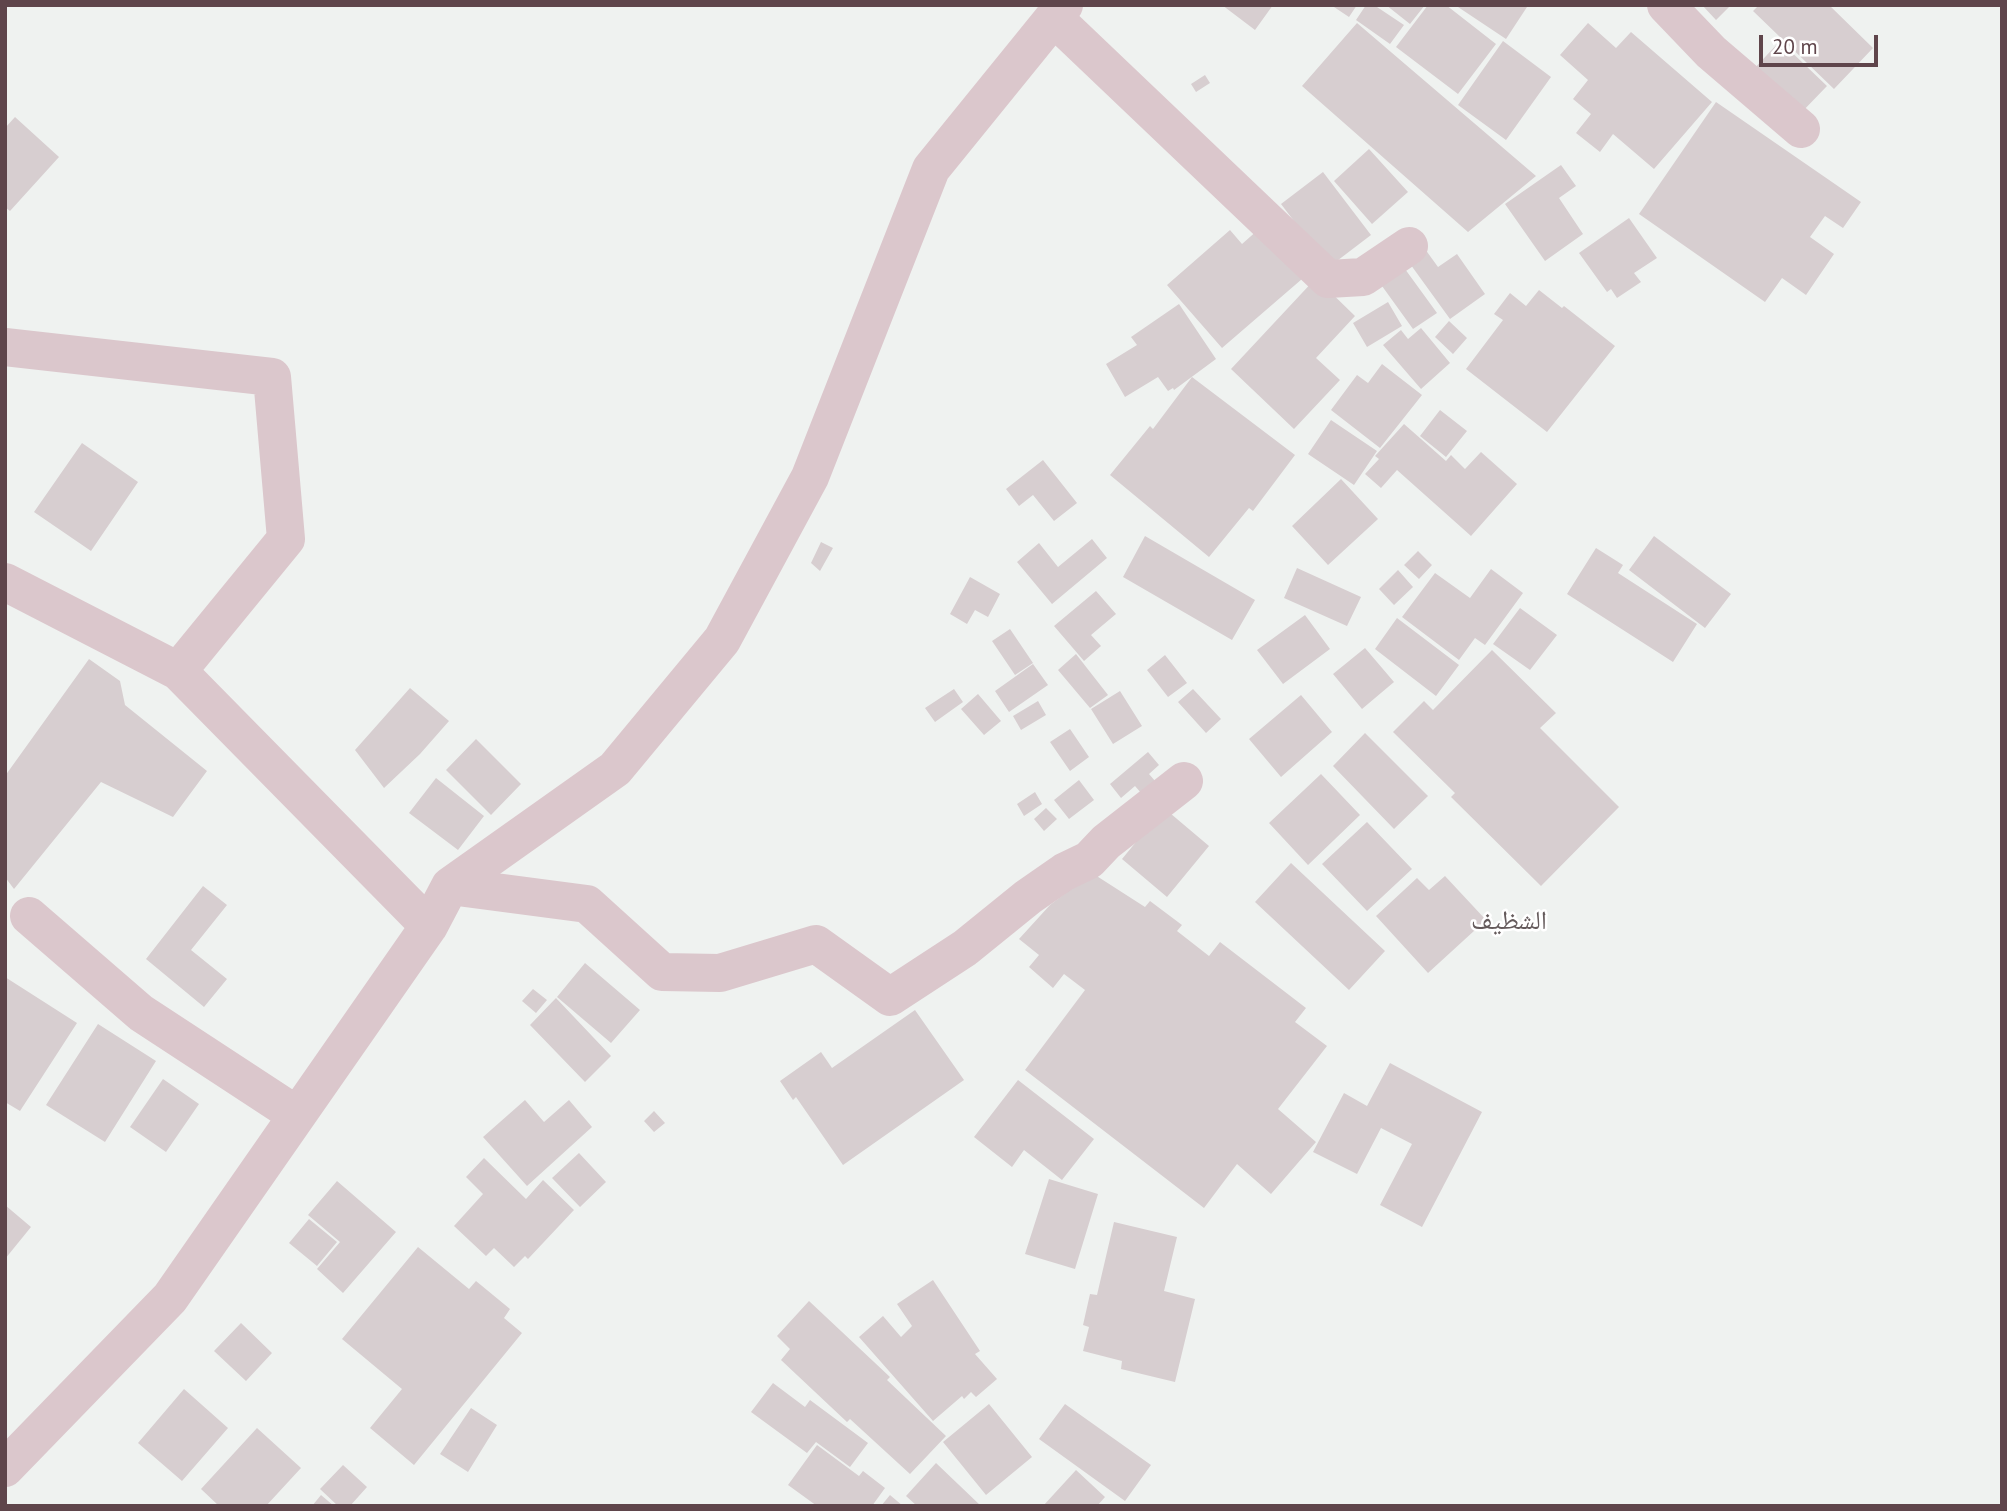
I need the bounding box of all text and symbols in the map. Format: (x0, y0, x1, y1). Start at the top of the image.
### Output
scale bar (1762, 21, 1881, 65)
text: 20 m (1772, 33, 1818, 60)
district label: الشظيف (1471, 906, 1547, 938)

